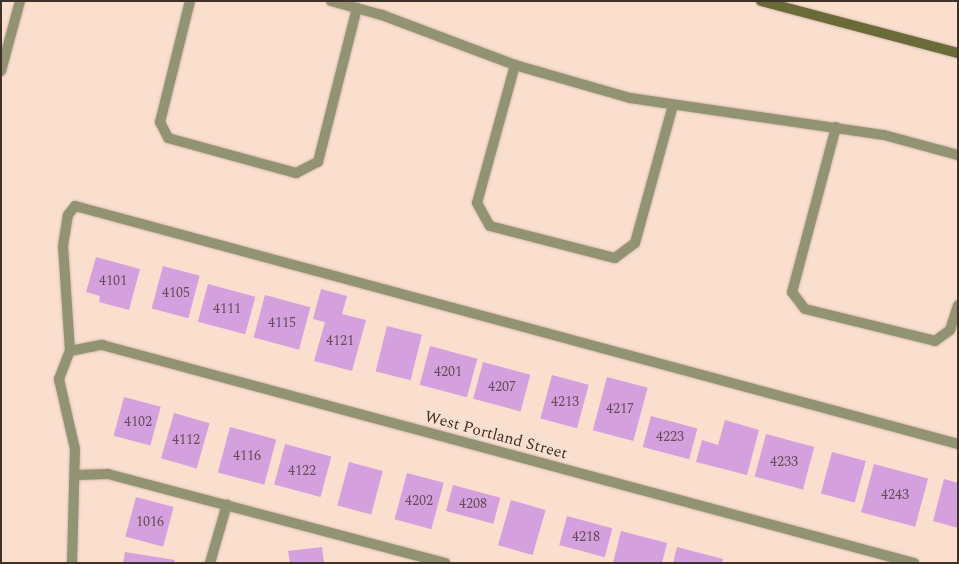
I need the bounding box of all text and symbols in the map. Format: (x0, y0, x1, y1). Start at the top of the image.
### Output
house number: 4101 (99, 273, 127, 289)
house number: 4105 (162, 285, 190, 301)
house number: 4111 (213, 301, 241, 317)
house number: 4115 (268, 315, 296, 331)
house number: 4121 (326, 333, 354, 349)
house number: 4201 (434, 364, 462, 380)
house number: 4207 (488, 379, 516, 395)
house number: 4213 (551, 394, 579, 410)
house number: 4217 (606, 401, 634, 417)
street label: West Portland Street (423, 407, 569, 463)
house number: 4102 (124, 414, 152, 430)
house number: 4223 (656, 429, 684, 445)
house number: 4112 (172, 432, 200, 448)
house number: 4116 (233, 448, 261, 464)
house number: 4233 (770, 454, 798, 470)
house number: 4122 (288, 463, 316, 479)
house number: 4243 (881, 487, 909, 503)
house number: 4202 (405, 493, 433, 509)
house number: 4208 (459, 496, 487, 512)
house number: 1016 (136, 514, 164, 530)
house number: 4218 (572, 529, 600, 545)

